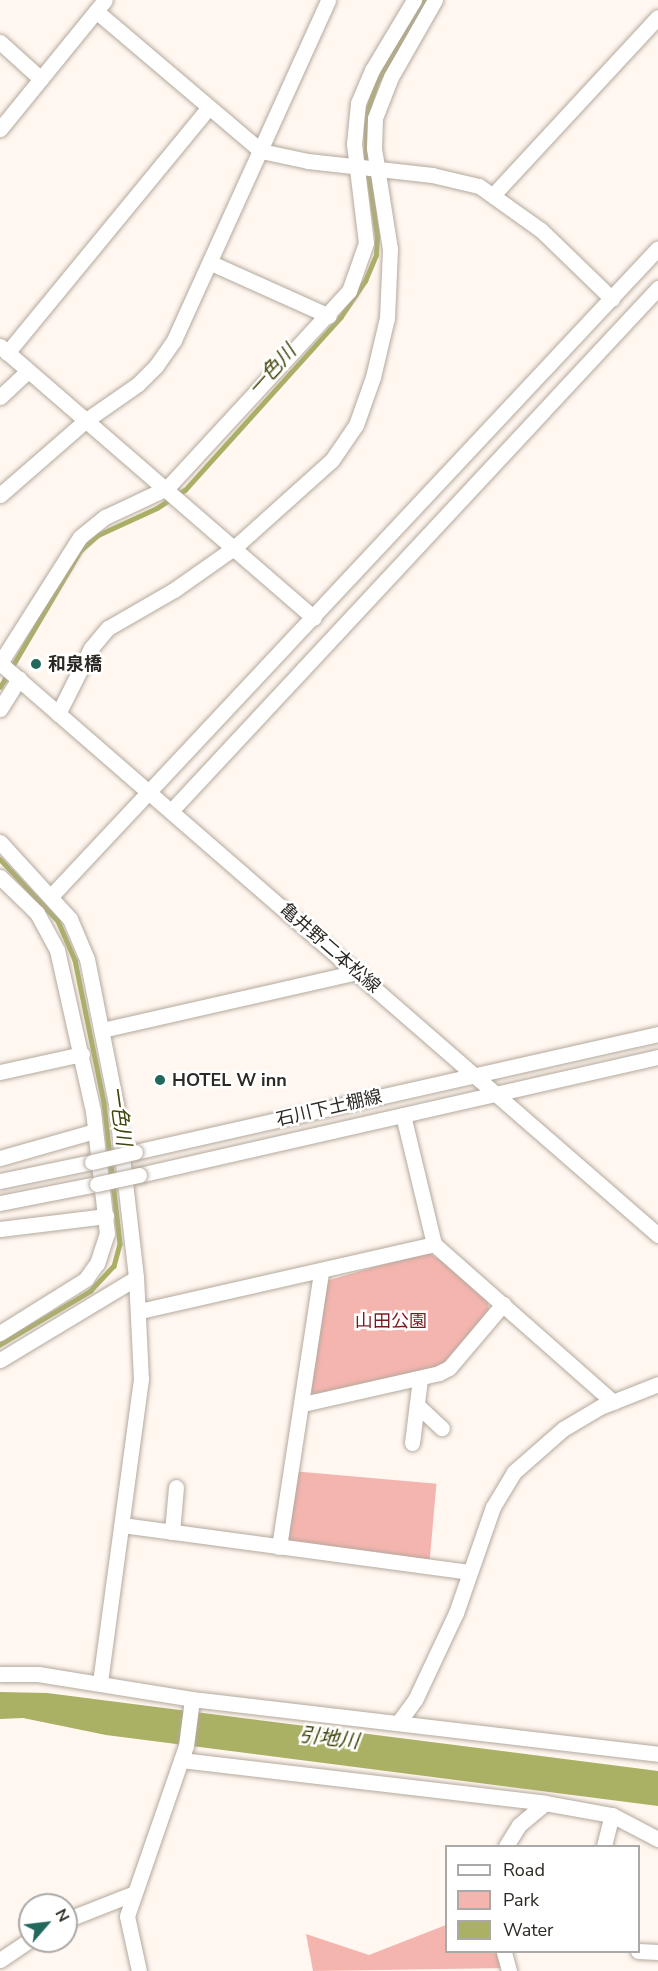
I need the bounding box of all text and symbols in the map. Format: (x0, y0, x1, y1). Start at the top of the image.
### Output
water label: 一色川 (243, 340, 301, 400)
place label: 和泉橋 (48, 653, 102, 675)
marker: 和泉橋 (29, 657, 43, 671)
street label: 亀井野二本松線 (275, 899, 385, 997)
place label: HOTEL W inn (172, 1069, 287, 1091)
marker: HOTEL W inn (153, 1073, 167, 1087)
water label: 一色川 (104, 1085, 136, 1147)
street label: 石川下土棚線 (274, 1085, 384, 1131)
park label: 山田公園 (355, 1310, 427, 1332)
water label: 引地川 (298, 1722, 360, 1754)
legend (445, 1845, 640, 1953)
text: Road (503, 1858, 545, 1882)
text: Park (503, 1888, 539, 1912)
north arrow (18, 1893, 78, 1953)
text: N (50, 1905, 75, 1926)
text: Water (503, 1918, 554, 1942)

